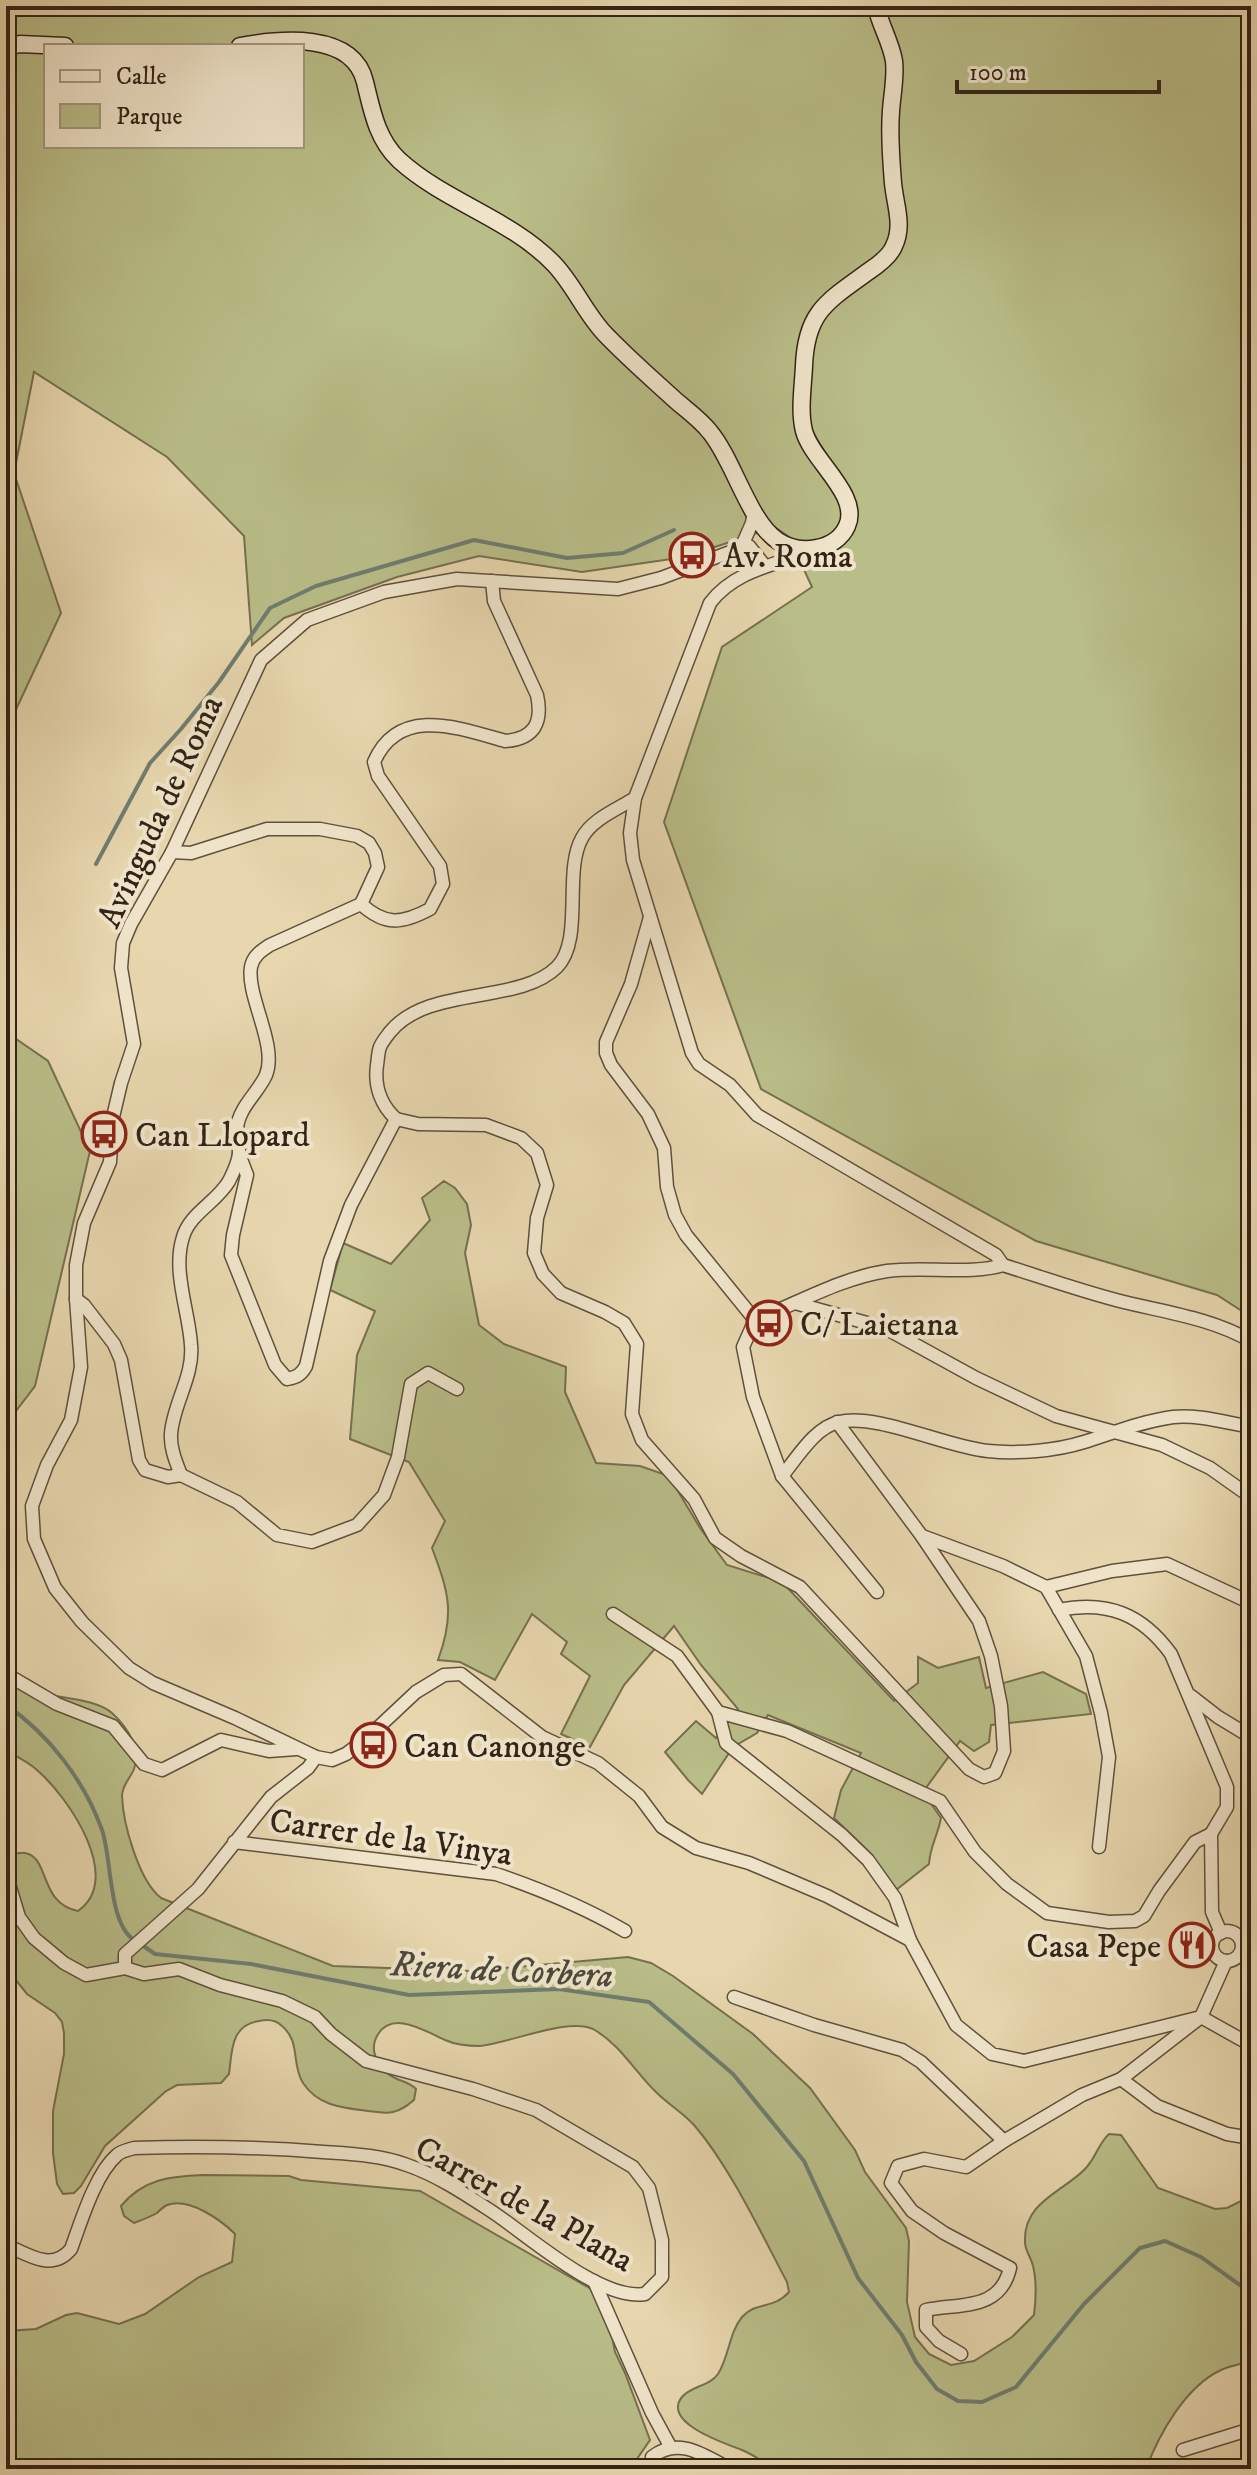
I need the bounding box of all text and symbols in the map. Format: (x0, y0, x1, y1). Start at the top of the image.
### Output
legend (44, 44, 304, 148)
scale bar (957, 44, 1159, 94)
text: 100 m (969, 58, 1027, 88)
text: Calle (116, 62, 166, 92)
text: Parque (116, 102, 182, 132)
bus stop icon: Av. Roma (668, 531, 716, 579)
place label: Av. Roma (723, 536, 853, 578)
street label: Avinguda de Roma (89, 689, 233, 935)
bus stop icon: Can Llopard (80, 1110, 128, 1158)
place label: Can Llopard (135, 1115, 310, 1157)
bus stop icon: C/ Laietana (745, 1299, 793, 1347)
place label: C/ Laietana (800, 1304, 959, 1346)
bus stop icon: Can Canonge (349, 1721, 397, 1769)
place label: Can Canonge (404, 1726, 586, 1768)
street label: Carrer de la Vinya (267, 1800, 515, 1876)
restaurant icon: Casa Pepe (1168, 1921, 1216, 1969)
place label: Casa Pepe (1026, 1926, 1161, 1968)
water label: Riera de Corbera (389, 1942, 614, 1999)
street label: Carrer de la Plana (408, 2127, 641, 2282)

